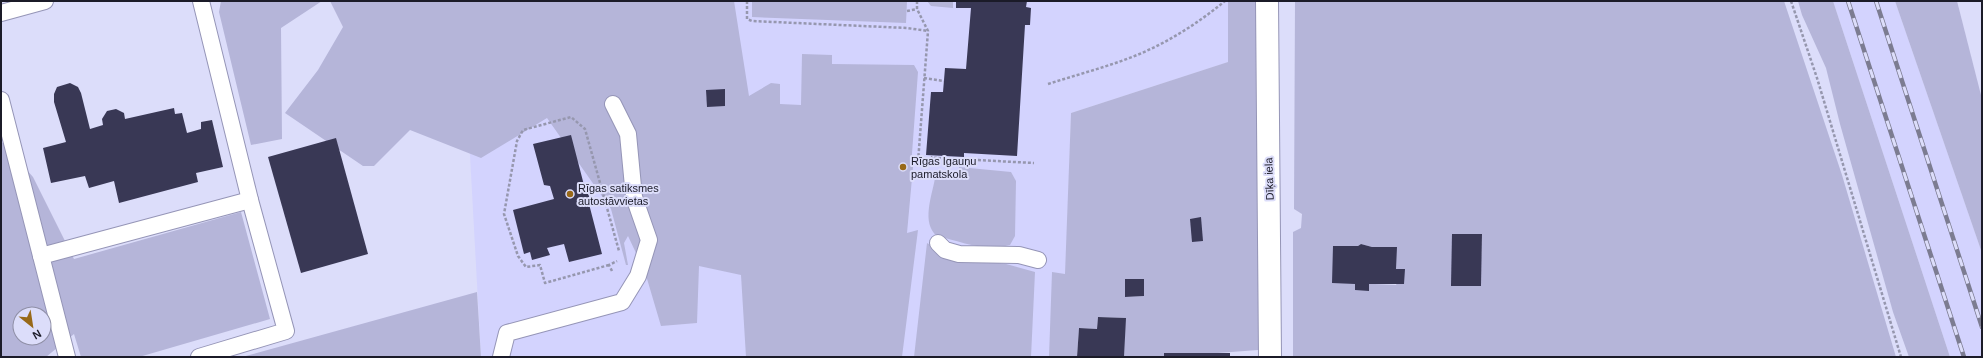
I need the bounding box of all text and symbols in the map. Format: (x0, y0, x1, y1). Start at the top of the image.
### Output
place label: Rīgas Igauņu pamatskola (911, 155, 976, 180)
street label: Dīķa iela (1262, 157, 1276, 201)
marker: Rīgas Igauņu pamatskola (898, 162, 908, 172)
place label: Rīgas satiksmes autostāvvietas (578, 182, 659, 207)
marker: Rīgas satiksmes autostāvvietas (565, 189, 575, 199)
north arrow (12, 306, 52, 346)
text: N (31, 327, 43, 342)

